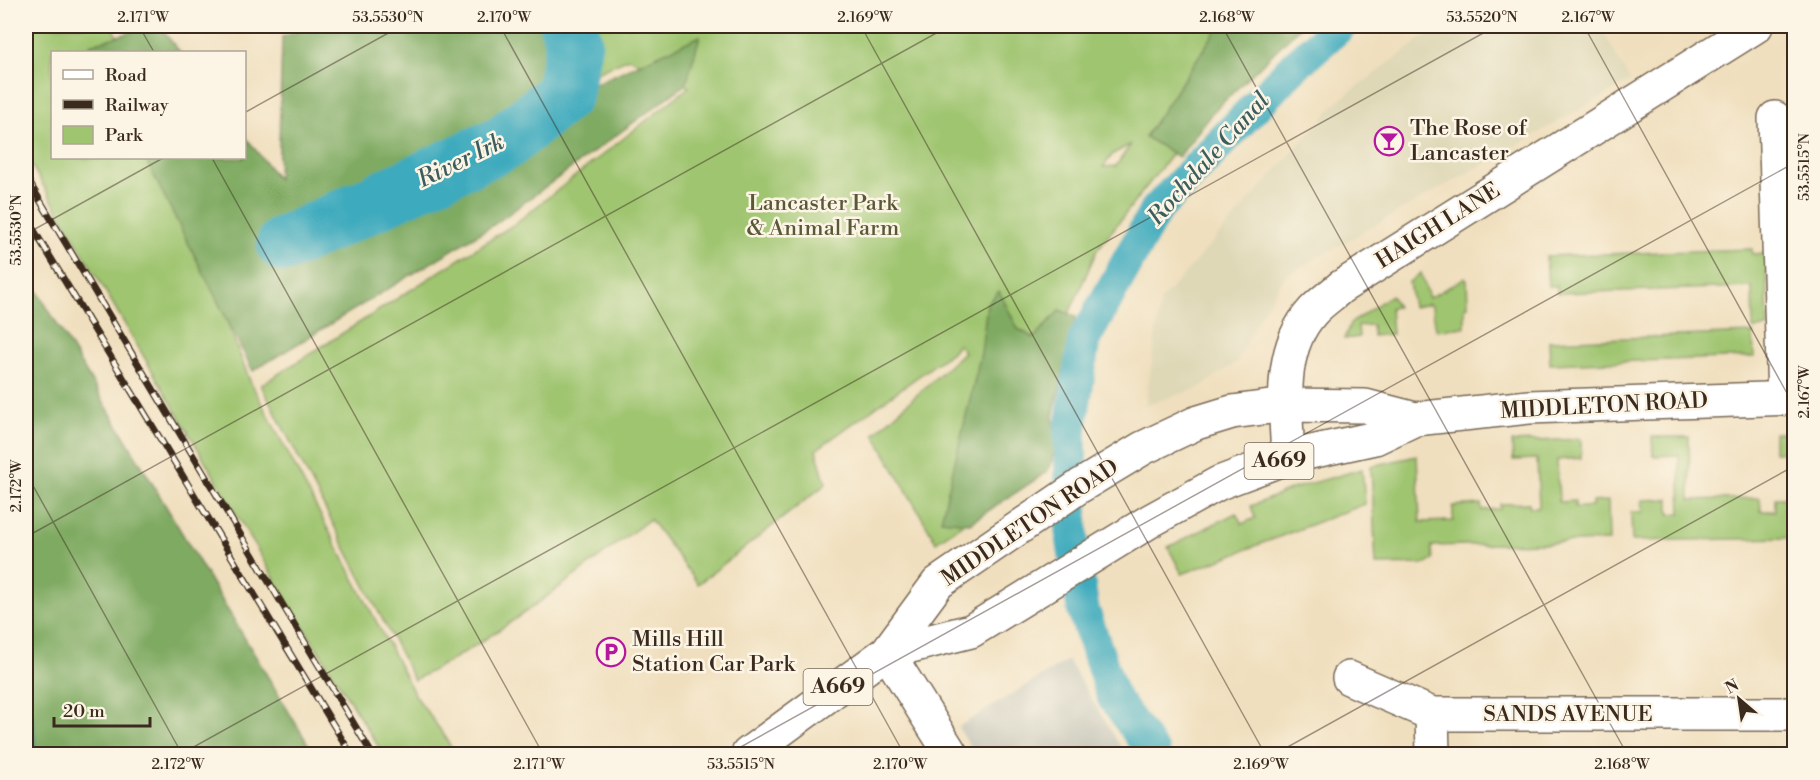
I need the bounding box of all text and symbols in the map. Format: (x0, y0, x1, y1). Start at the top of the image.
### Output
text: 2.171°W (117, 8, 169, 27)
text: 53.5530°N (352, 8, 424, 27)
text: 2.170°W (477, 8, 531, 27)
text: 2.169°W (837, 8, 893, 27)
text: 2.168°W (1199, 8, 1255, 27)
text: 53.5520°N (1446, 8, 1518, 27)
text: 2.167°W (1561, 8, 1615, 27)
legend (51, 51, 246, 159)
text: Road (105, 64, 148, 87)
water label: Rochdale Canal (1141, 86, 1277, 233)
text: Railway (105, 94, 169, 117)
place label: The Rose of Lancaster (1410, 115, 1528, 167)
text: Park (105, 124, 144, 147)
bar icon: The Rose of Lancaster (1373, 125, 1405, 157)
water label: River Irk (411, 127, 510, 195)
text: 53.5515°N (1795, 133, 1814, 201)
street label: HAIGH LANE (1371, 177, 1505, 275)
park label: Lancaster Park & Animal Farm (747, 190, 899, 242)
text: 53.5530°N (7, 194, 26, 266)
text: 2.167°W (1795, 365, 1814, 419)
street label: MIDDLETON ROAD (1499, 387, 1709, 425)
road number: A669 (1244, 443, 1314, 479)
street label: MIDDLETON ROAD (936, 454, 1124, 592)
text: 2.172°W (7, 459, 26, 512)
place label: Mills Hill Station Car Park (632, 626, 797, 678)
parking icon: Mills Hill Station Car Park (595, 636, 627, 668)
road number: A669 (804, 669, 872, 705)
north arrow (1709, 669, 1769, 729)
text: N (1722, 675, 1743, 699)
scale bar (54, 690, 150, 728)
text: 20 m (63, 700, 105, 723)
street label: SANDS AVENUE (1483, 701, 1653, 728)
text: 2.172°W (152, 755, 205, 774)
text: 2.171°W (513, 755, 565, 774)
text: 53.5515°N (707, 755, 775, 774)
text: 2.170°W (873, 755, 927, 774)
text: 2.169°W (1233, 755, 1289, 774)
text: 2.168°W (1594, 755, 1650, 774)

